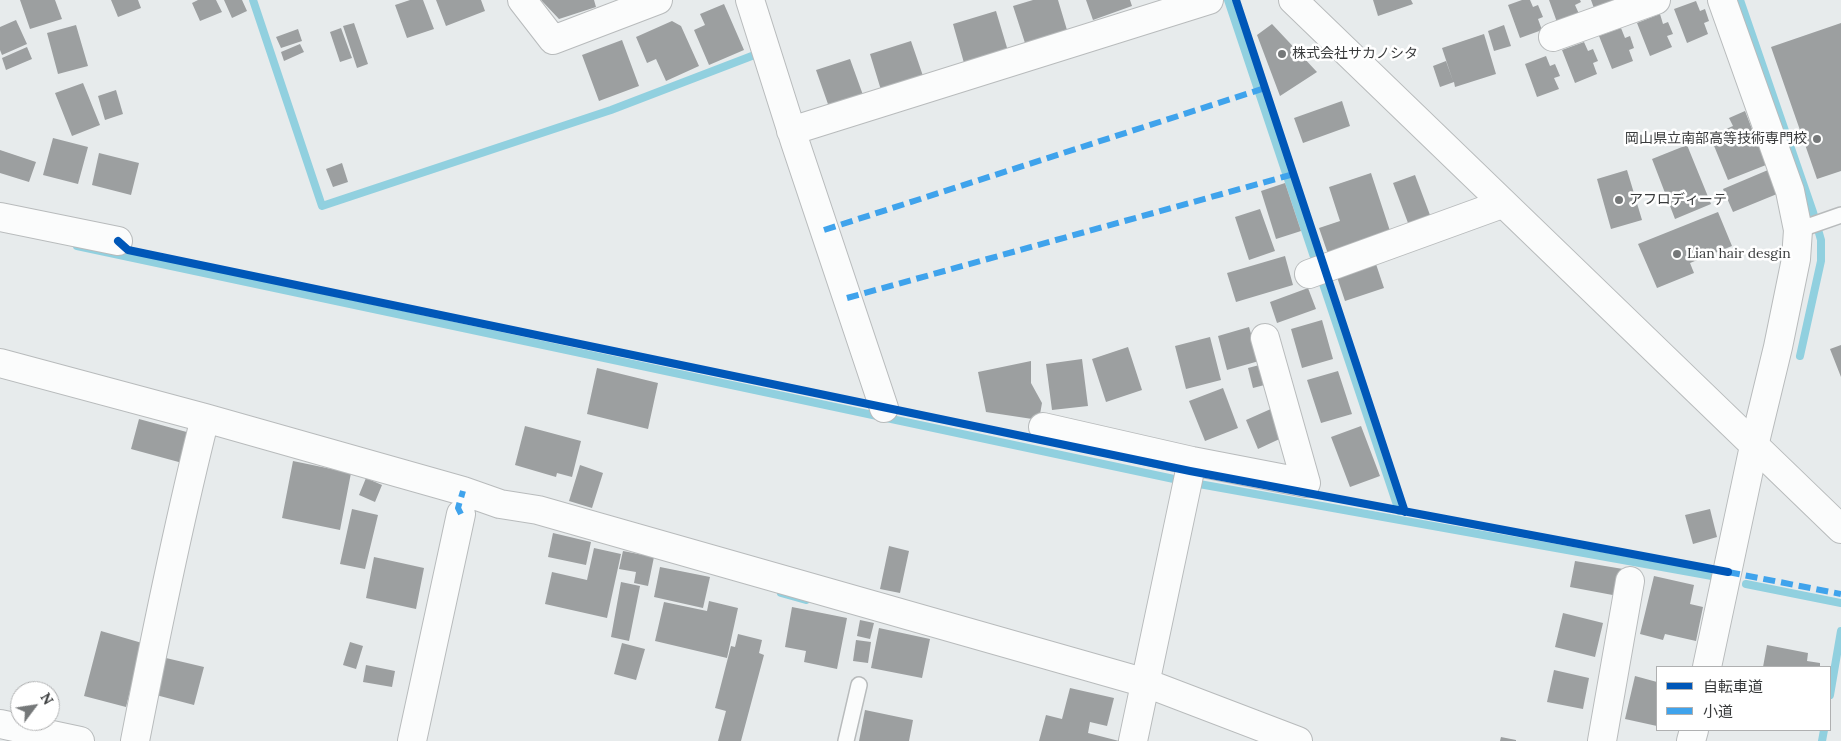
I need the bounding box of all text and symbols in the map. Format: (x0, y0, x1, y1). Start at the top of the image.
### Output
place label: 株式会社サカノシタ (1292, 46, 1418, 62)
marker: 株式会社サカノシタ (1276, 48, 1288, 60)
place label: 岡山県立南部高等技術専門校 (1625, 131, 1807, 147)
marker: 岡山県立南部高等技術専門校 (1811, 133, 1823, 145)
place label: アフロディーテ (1629, 192, 1727, 208)
marker: アフロディーテ (1613, 194, 1625, 206)
place label: Lian hair desgin (1687, 246, 1791, 262)
marker: Lian hair desgin (1671, 248, 1683, 260)
legend (1656, 666, 1831, 731)
text: 自転車道 (1703, 677, 1763, 696)
north arrow (10, 681, 60, 731)
text: N (36, 690, 57, 708)
text: 小道 (1703, 702, 1733, 721)

